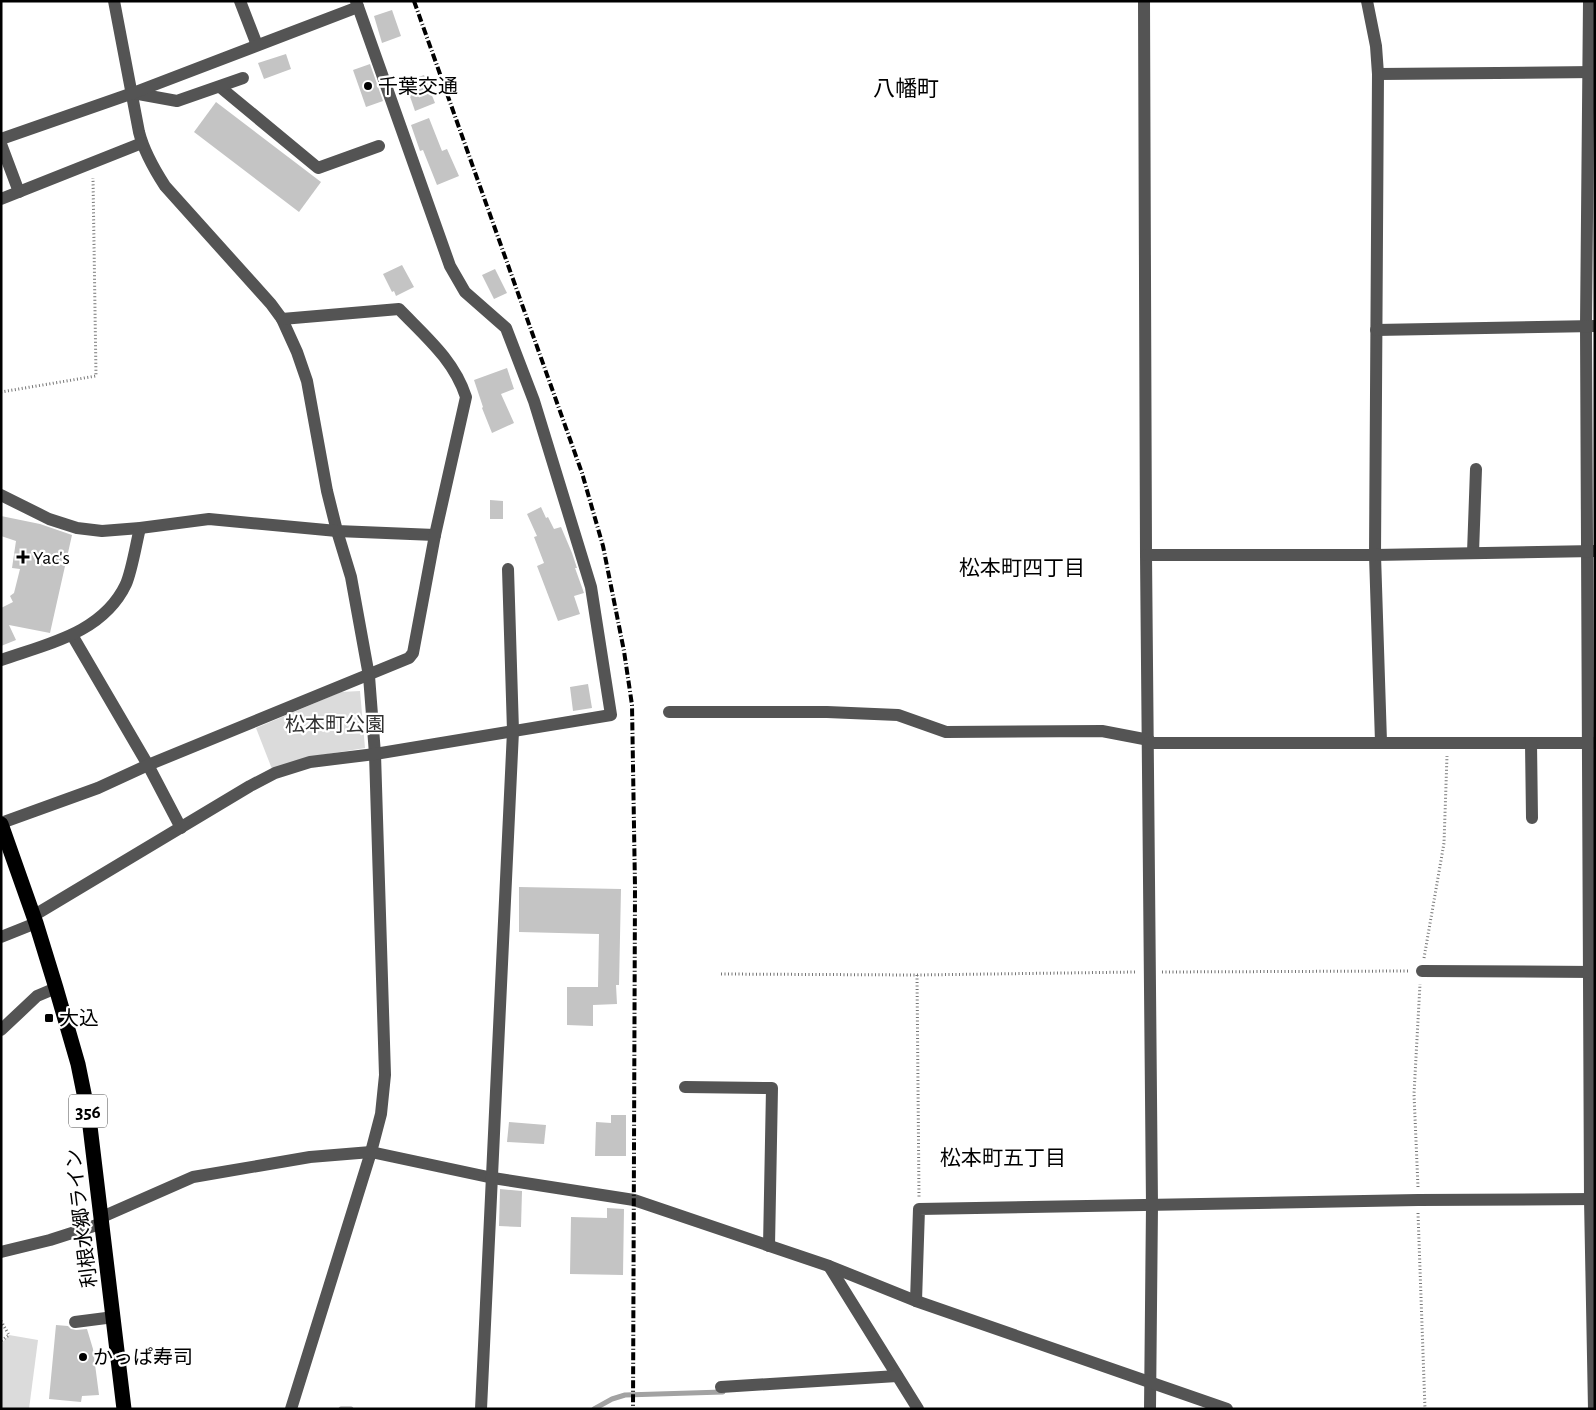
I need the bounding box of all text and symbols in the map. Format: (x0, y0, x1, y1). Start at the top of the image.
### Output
place label: 千葉交通 (378, 76, 458, 97)
district label: 八幡町 (873, 77, 939, 100)
marker: 千葉交通 (362, 80, 374, 92)
place label: Yac's (33, 548, 70, 568)
marker: Yac's (17, 551, 29, 563)
district label: 松本町四丁目 (959, 557, 1085, 579)
park label: 松本町公園 (285, 714, 385, 735)
place label: 大込 (59, 1008, 99, 1029)
marker: 大込 (43, 1012, 55, 1024)
road number: 356 (69, 1094, 107, 1128)
street label: 利根水郷ライン (63, 1147, 100, 1289)
district label: 松本町五丁目 (940, 1147, 1066, 1169)
place label: かっぱ寿司 (93, 1347, 193, 1368)
marker: かっぱ寿司 (77, 1351, 89, 1363)

